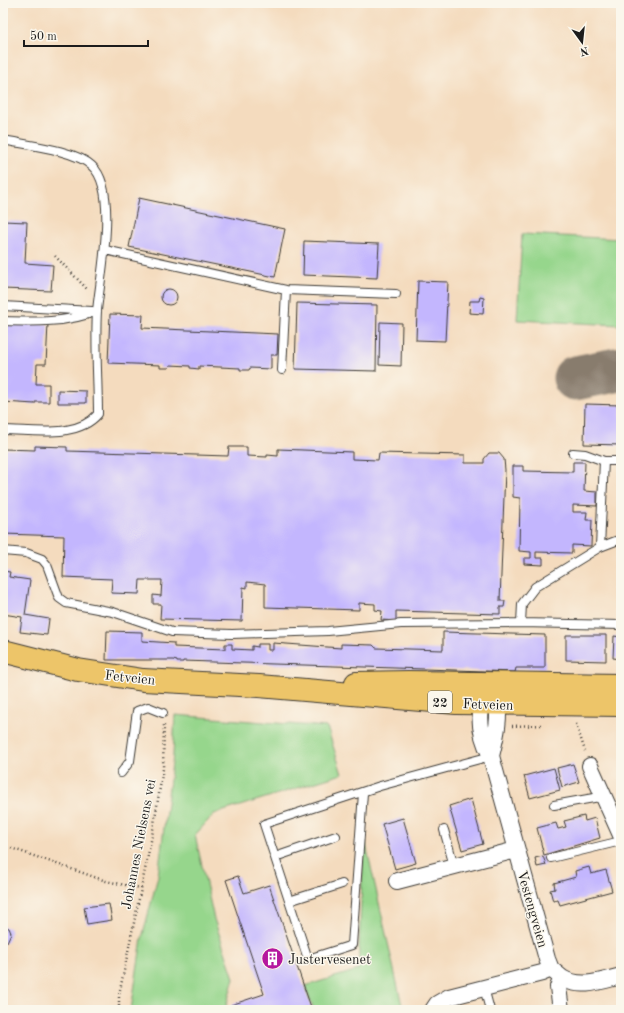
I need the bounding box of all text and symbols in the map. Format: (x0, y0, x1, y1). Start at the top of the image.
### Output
scale bar (24, 22, 148, 48)
north arrow (562, 22, 602, 62)
text: 50 m (30, 30, 57, 43)
text: N (578, 44, 590, 57)
street label: Fetveien (104, 668, 156, 688)
road number: 22 (428, 691, 452, 713)
street label: Fetveien (462, 697, 514, 713)
street label: Johannes Nielsens vei (119, 778, 159, 911)
street label: Vestengveien (514, 869, 550, 950)
building icon: Justervesenet (260, 946, 286, 972)
place label: Justervesenet (288, 953, 371, 967)

